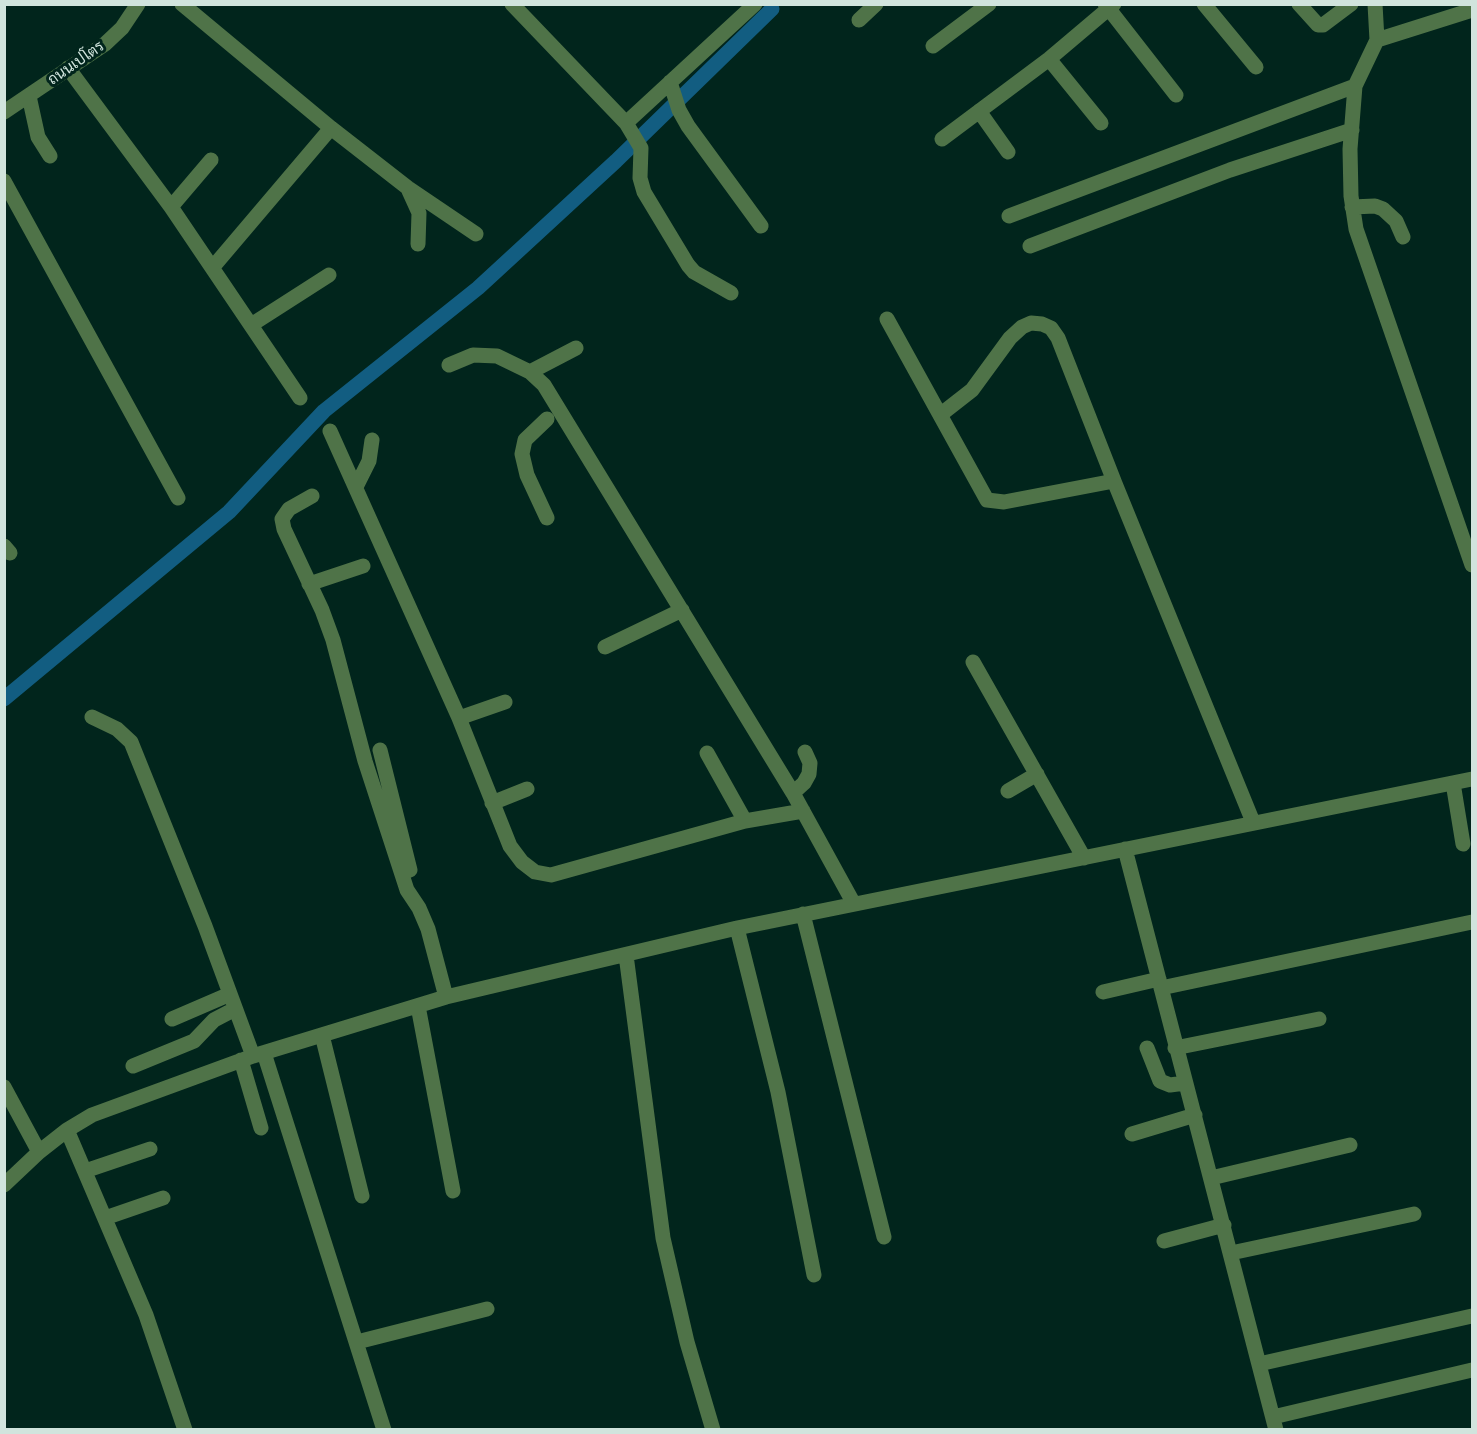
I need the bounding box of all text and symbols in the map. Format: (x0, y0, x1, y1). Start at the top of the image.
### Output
street label: ถนนเปโตร (44, 37, 108, 89)

